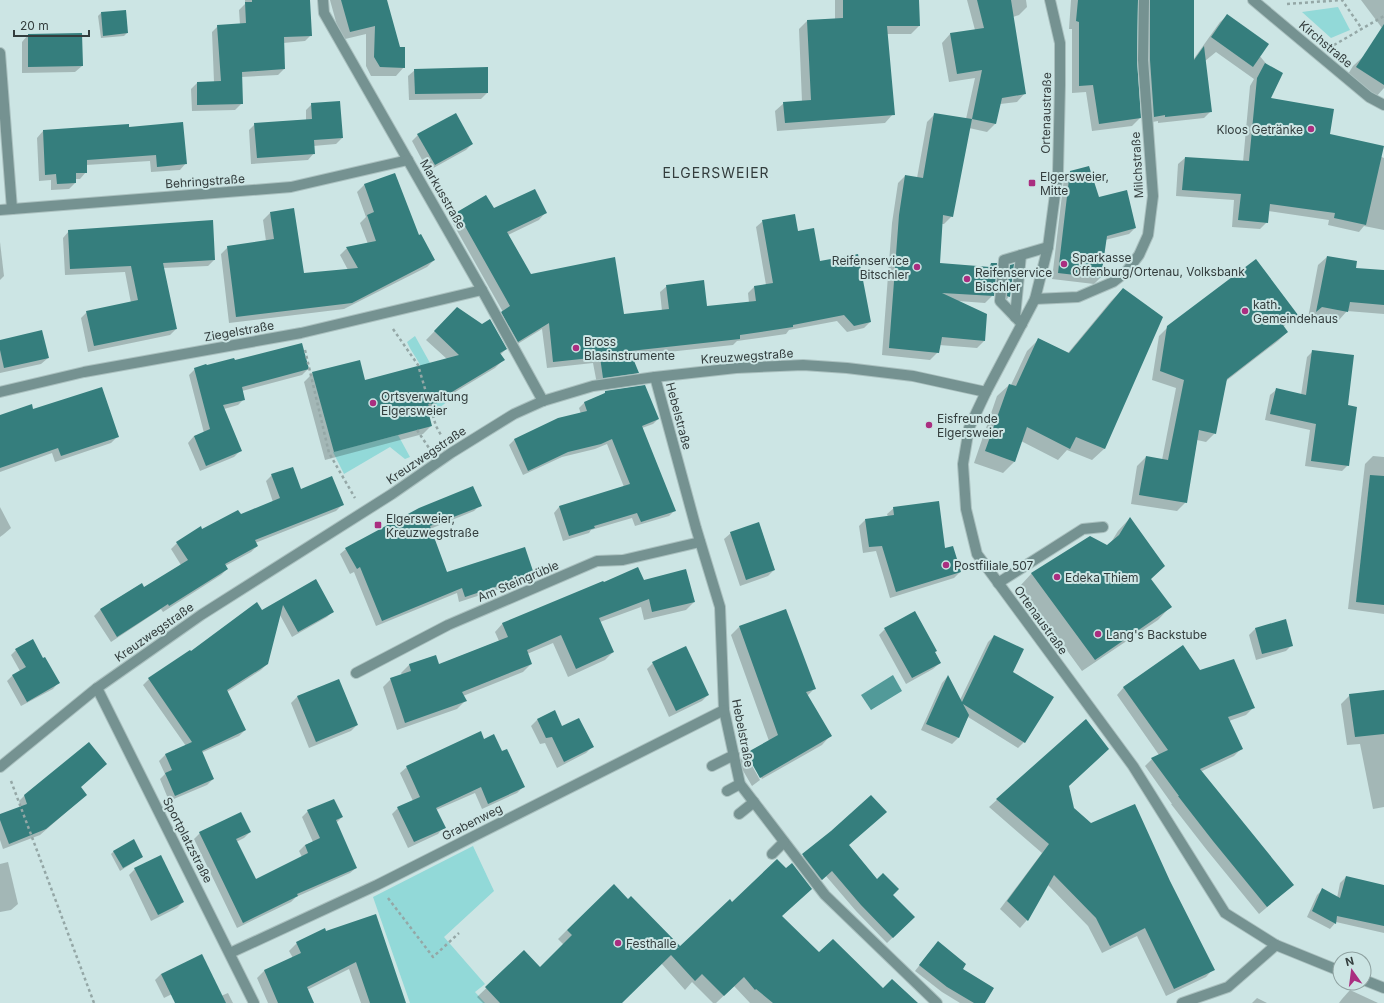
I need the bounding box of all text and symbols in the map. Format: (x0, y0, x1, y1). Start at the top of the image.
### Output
scale bar (14, 12, 89, 38)
street label: Kirchstraße (1296, 17, 1356, 71)
text: 20 m (20, 18, 49, 33)
street label: Ortenaustraße (1038, 72, 1054, 154)
place label: Kloos Getränke (1216, 122, 1303, 137)
marker: Kloos Getränke (1306, 124, 1316, 134)
street label: Milchstraße (1128, 131, 1146, 199)
street label: Markusstraße (417, 156, 469, 232)
district label: ELGERSWEIER (662, 164, 770, 181)
place label: Elgersweier, Mitte (1040, 169, 1109, 198)
street label: Behringstraße (165, 171, 245, 191)
marker: Elgersweier, Mitte (1027, 178, 1037, 188)
place label: Sparkasse Offenburg/Ortenau, Volksbank (1072, 250, 1245, 279)
place label: Reifenservice Bitschler (832, 253, 909, 282)
marker: Sparkasse Offenburg/Ortenau, Volksbank (1059, 259, 1069, 269)
marker: Reifenservice Bitschler (912, 262, 922, 272)
place label: Reifenservice Bischler (975, 265, 1052, 294)
marker: Reifenservice Bischler (962, 274, 972, 284)
place label: kath. Gemeindehaus (1253, 297, 1338, 326)
marker: kath. Gemeindehaus (1240, 306, 1250, 316)
street label: Ziegelstraße (203, 317, 275, 345)
place label: Bross Blasinstrumente (584, 334, 675, 363)
marker: Bross Blasinstrumente (571, 343, 581, 353)
street label: Kreuzwegstraße (700, 345, 794, 367)
street label: Hebelstraße (663, 381, 695, 451)
place label: Ortsverwaltung Elgersweier (381, 389, 468, 418)
marker: Ortsverwaltung Elgersweier (368, 398, 378, 408)
place label: Eisfreunde Elgersweier (937, 411, 1004, 440)
marker: Eisfreunde Elgersweier (924, 420, 934, 430)
street label: Kreuzwegstraße (383, 423, 469, 487)
place label: Elgersweier, Kreuzwegstraße (386, 511, 479, 540)
marker: Elgersweier, Kreuzwegstraße (373, 520, 383, 530)
street label: Am Steingrüble (475, 557, 561, 605)
place label: Postfiliale 507 (954, 558, 1034, 573)
marker: Postfiliale 507 (941, 560, 951, 570)
place label: Edeka Thiem (1065, 570, 1139, 585)
marker: Edeka Thiem (1052, 572, 1062, 582)
street label: Ortenaustraße (1011, 583, 1071, 657)
street label: Kreuzwegstraße (112, 599, 196, 665)
place label: Lang's Backstube (1106, 627, 1207, 642)
marker: Lang's Backstube (1093, 629, 1103, 639)
street label: Hebelstraße (729, 698, 757, 768)
street label: Sportplatzstraße (160, 795, 216, 885)
street label: Grabenweg (439, 800, 505, 844)
place label: Festhalle (626, 936, 677, 951)
marker: Festhalle (613, 938, 623, 948)
north arrow (1332, 951, 1372, 991)
text: N (1344, 953, 1355, 969)

